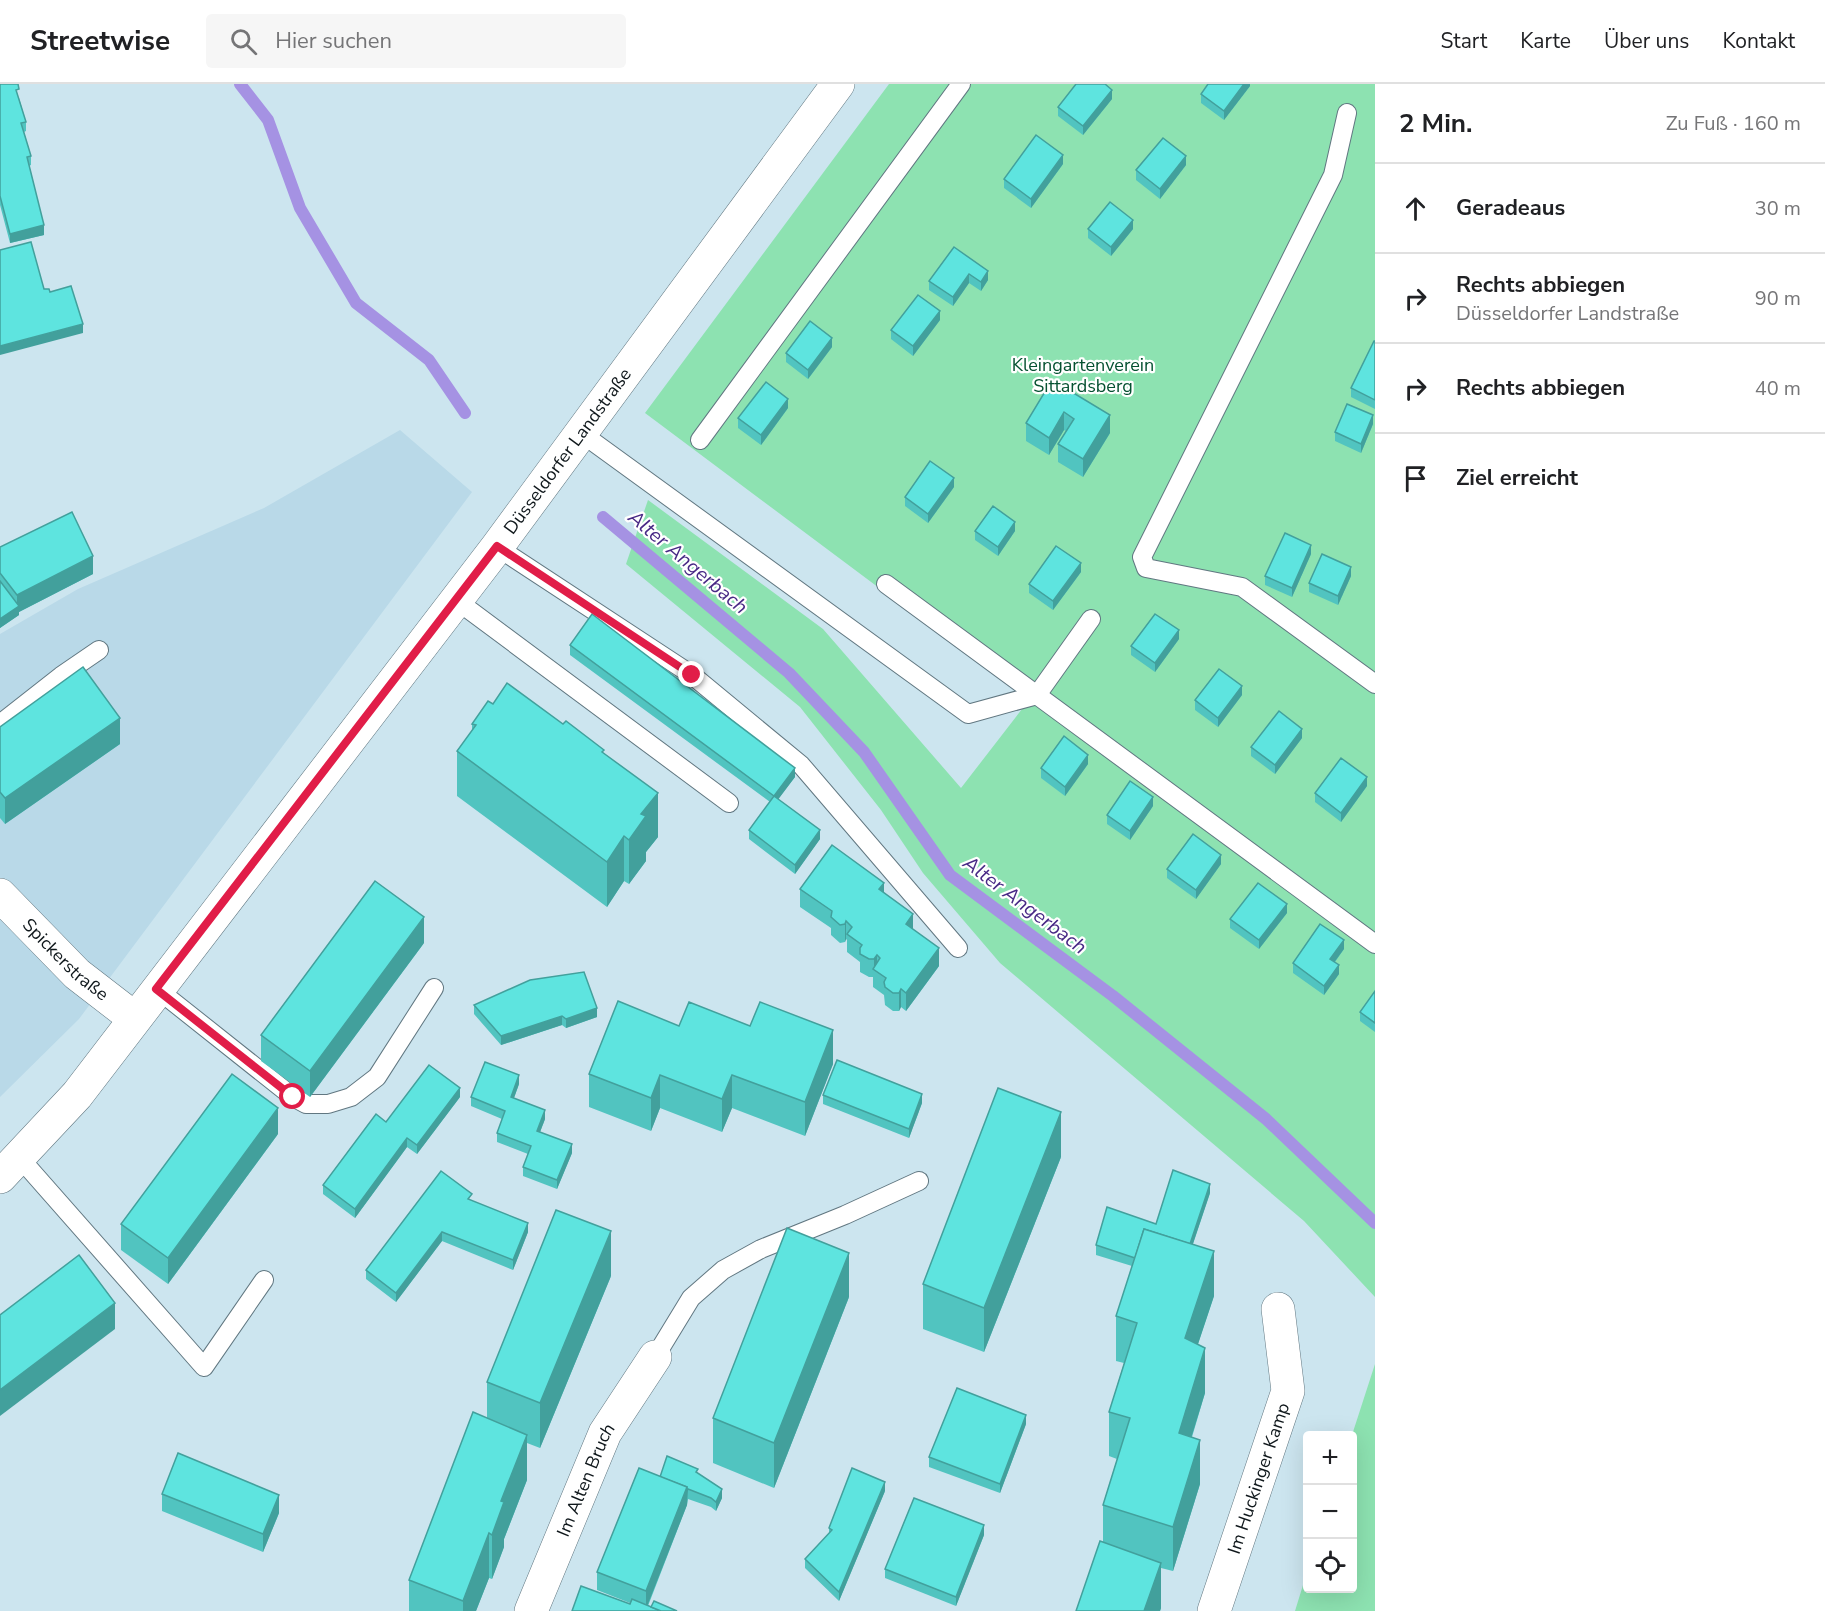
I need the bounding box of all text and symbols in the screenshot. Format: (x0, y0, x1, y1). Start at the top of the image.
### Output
search box (206, 14, 626, 68)
text: Streetwise (30, 22, 170, 60)
icon: search (227, 25, 260, 58)
text: Hier suchen (275, 26, 392, 56)
text: Start (1440, 27, 1487, 55)
text: Karte (1520, 27, 1571, 55)
text: Über uns (1604, 27, 1689, 55)
text: Kontakt (1722, 27, 1795, 55)
text: 2 Min. (1399, 106, 1472, 141)
text: Zu Fuß · 160 m (1666, 110, 1801, 137)
icon: ahead (1399, 192, 1432, 225)
text: Geradeaus (1456, 193, 1565, 223)
text: 30 m (1755, 195, 1801, 222)
text: Rechts abbiegen (1456, 270, 1625, 300)
icon: right (1399, 282, 1432, 315)
text: 90 m (1755, 285, 1801, 312)
text: Düsseldorfer Landstraße (1456, 300, 1679, 327)
park label: Kleingartenverein Sittardsberg (1012, 353, 1154, 398)
street label: Düsseldorfer Landstraße (498, 363, 637, 539)
icon: right (1399, 372, 1432, 405)
text: Rechts abbiegen (1456, 373, 1625, 403)
text: 40 m (1755, 375, 1801, 402)
icon: arrive (1399, 462, 1432, 495)
text: Ziel erreicht (1456, 463, 1578, 493)
water label: Alter Angerbach (622, 503, 754, 620)
route end (678, 661, 704, 687)
water label: Alter Angerbach (957, 849, 1092, 960)
street label: Spickerstraße (17, 913, 113, 1006)
route start (279, 1083, 305, 1109)
street label: Im Huckinger Kamp (1222, 1400, 1295, 1557)
street label: Im Alten Bruch (551, 1418, 620, 1540)
map controls (1303, 1431, 1357, 1593)
button: + (1303, 1431, 1357, 1485)
button: − (1303, 1485, 1357, 1539)
button: locate (1303, 1539, 1357, 1593)

